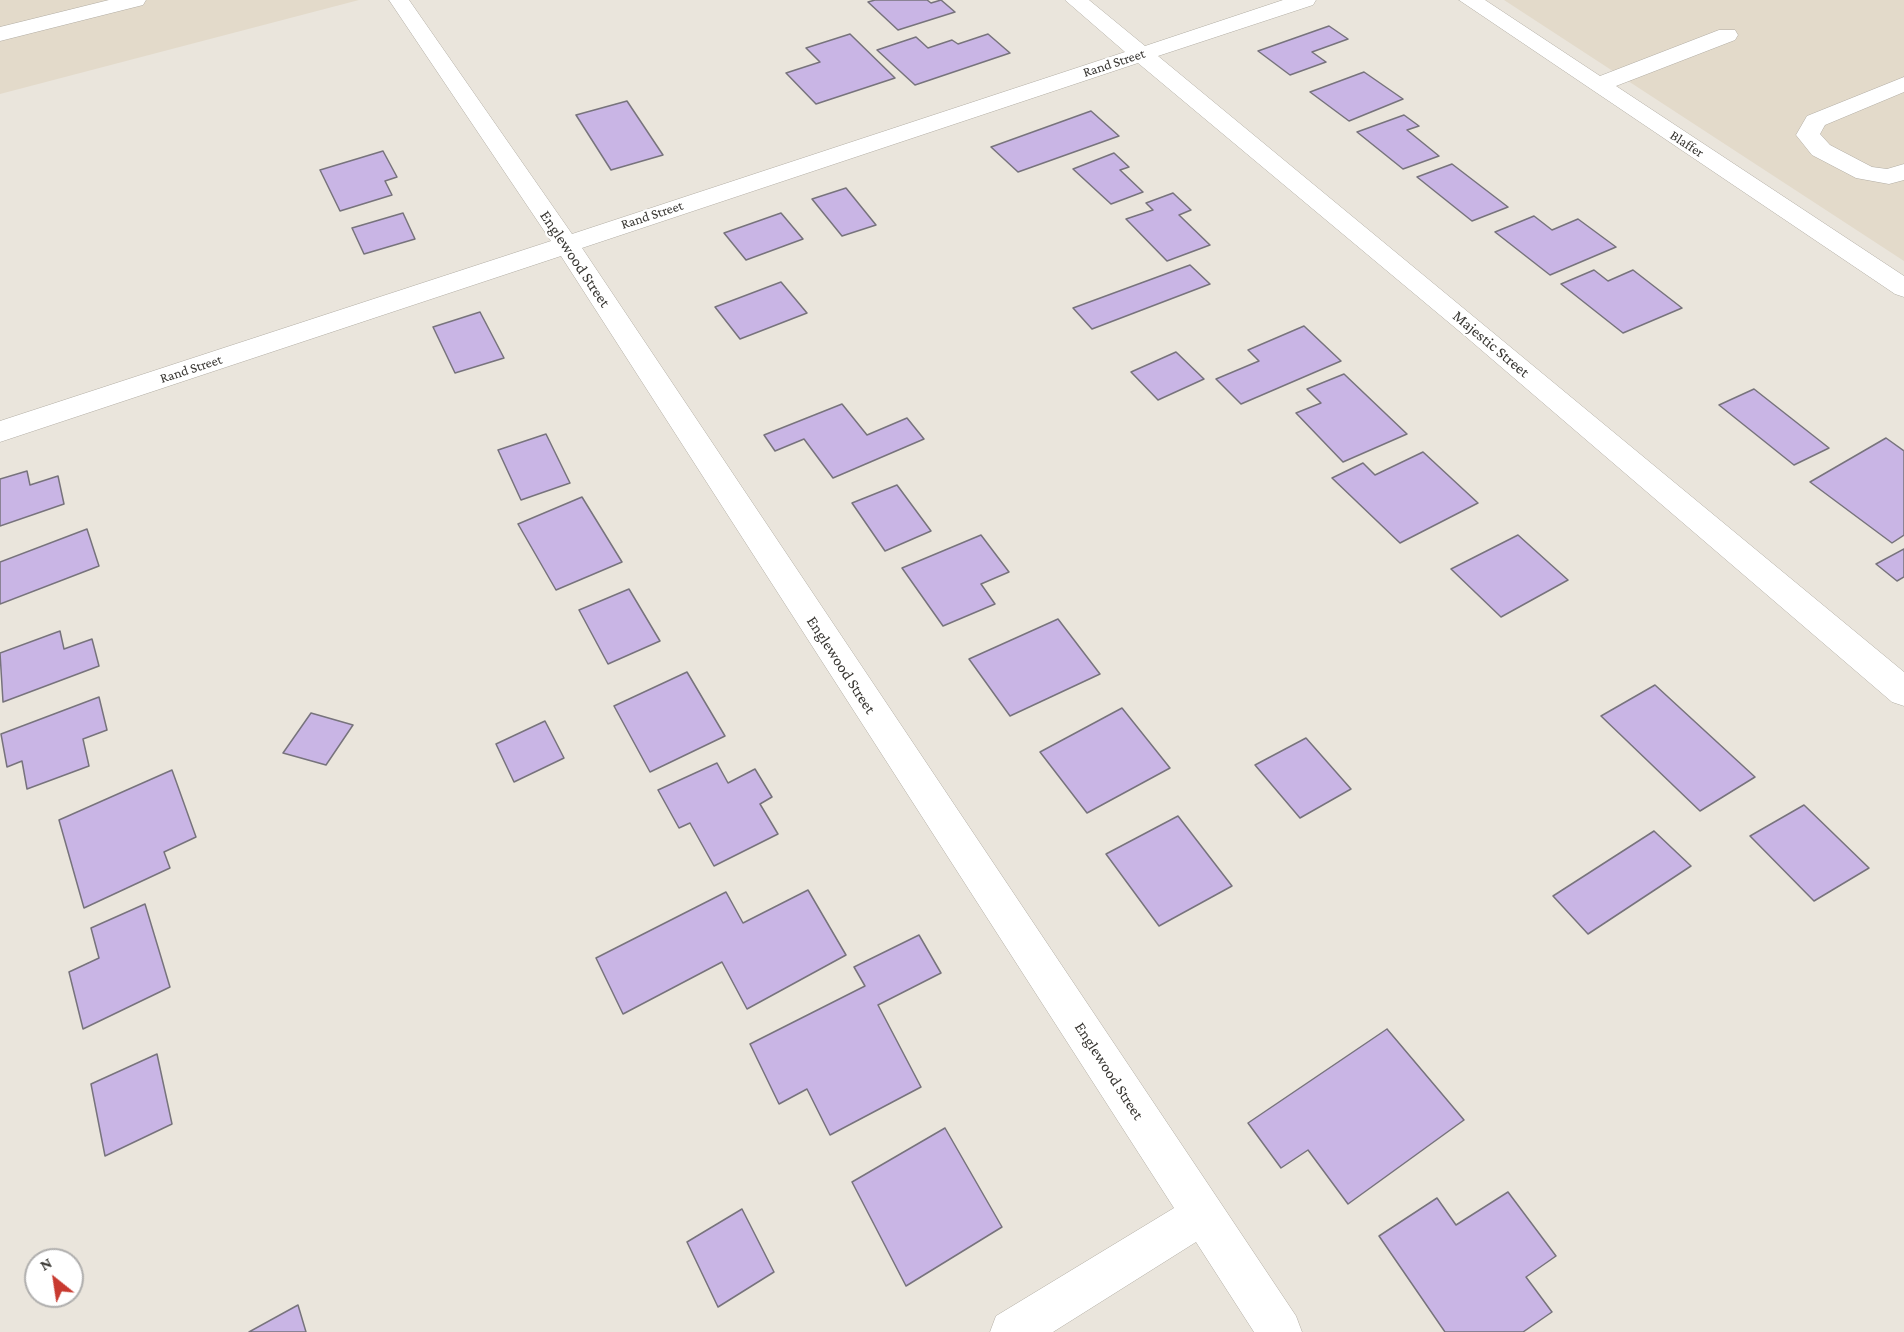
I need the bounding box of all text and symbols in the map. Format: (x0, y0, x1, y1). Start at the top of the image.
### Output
street label: Rand Street (1081, 45, 1147, 81)
street label: Blaffer (1667, 127, 1707, 161)
street label: Rand Street (619, 197, 685, 233)
street label: Englewood Street (536, 207, 614, 311)
street label: Majestic Street (1449, 306, 1533, 382)
street label: Rand Street (158, 351, 224, 387)
street label: Englewood Street (802, 613, 880, 717)
street label: Englewood Street (1070, 1019, 1148, 1123)
north arrow (24, 1248, 84, 1308)
text: N (37, 1254, 55, 1274)

